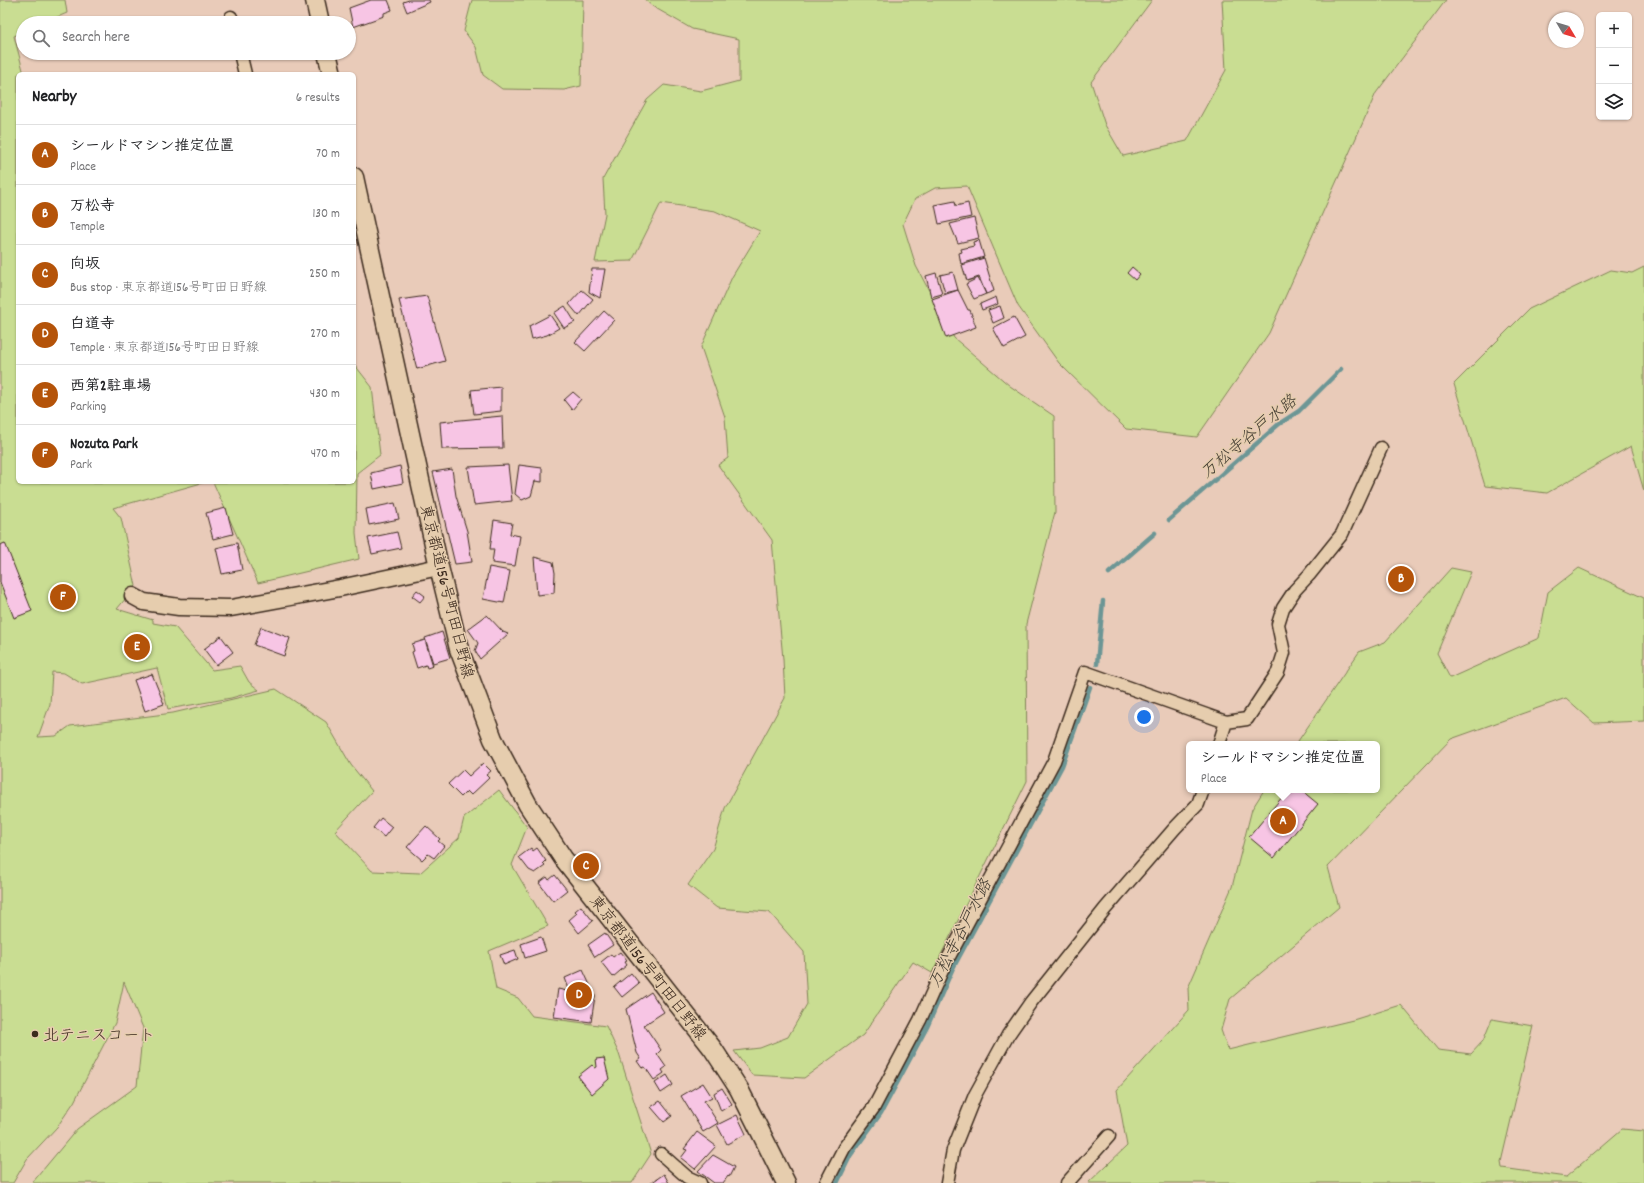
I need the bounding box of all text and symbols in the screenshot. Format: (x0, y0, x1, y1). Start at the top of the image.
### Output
north arrow (1548, 12, 1584, 48)
map controls (1596, 12, 1632, 120)
button: + (1596, 12, 1632, 48)
search box (16, 16, 356, 60)
icon: search (30, 27, 52, 49)
text: Search here (62, 27, 130, 49)
button: − (1596, 48, 1632, 84)
button: layers (1596, 84, 1632, 120)
text: Nearby (32, 86, 76, 110)
text: 6 results (296, 89, 340, 108)
text: シールドマシン推定位置 (70, 136, 234, 158)
text: A (41, 145, 49, 164)
text: 70 m (316, 145, 340, 164)
text: Place (70, 158, 96, 177)
text: 万松寺 (70, 196, 115, 218)
text: B (42, 205, 48, 224)
text: 130 m (312, 205, 340, 224)
text: Temple (70, 218, 105, 237)
text: 向坂 (70, 254, 100, 276)
text: C (42, 265, 48, 284)
text: 250 m (309, 265, 340, 284)
text: Bus stop · 東京都道156号町田日野線 (70, 279, 266, 298)
text: 白道寺 (70, 314, 115, 336)
text: D (42, 325, 48, 344)
text: 270 m (310, 325, 340, 344)
text: Temple · 東京都道156号町田日野線 (70, 339, 259, 358)
text: 西第2駐車場 (70, 376, 152, 398)
text: E (42, 385, 48, 404)
text: 430 m (310, 385, 340, 404)
water label: 万松寺谷戸水路 (1197, 390, 1304, 486)
text: Parking (70, 398, 106, 417)
text: Nozuta Park (70, 434, 138, 456)
text: F (42, 445, 48, 464)
text: 470 m (311, 445, 340, 464)
text: Park (70, 456, 92, 475)
street label: 東京都道156号町田日野線 (413, 502, 478, 681)
pin: B (1388, 564, 1414, 594)
pin: F (50, 582, 76, 612)
pin: E (124, 632, 150, 662)
your location (1134, 707, 1154, 727)
popup (1186, 741, 1380, 793)
text: シールドマシン推定位置 (1201, 748, 1365, 770)
text: Place (1201, 770, 1227, 789)
pin: A (1270, 806, 1296, 836)
pin: C (573, 851, 599, 881)
water label: 万松寺谷戸水路 (924, 875, 1000, 993)
street label: 東京都道156号町田日野線 (583, 891, 711, 1046)
pin: D (566, 980, 592, 1010)
place label: 北テニスコート (43, 1025, 155, 1048)
marker: 北テニスコート (30, 1029, 40, 1039)

